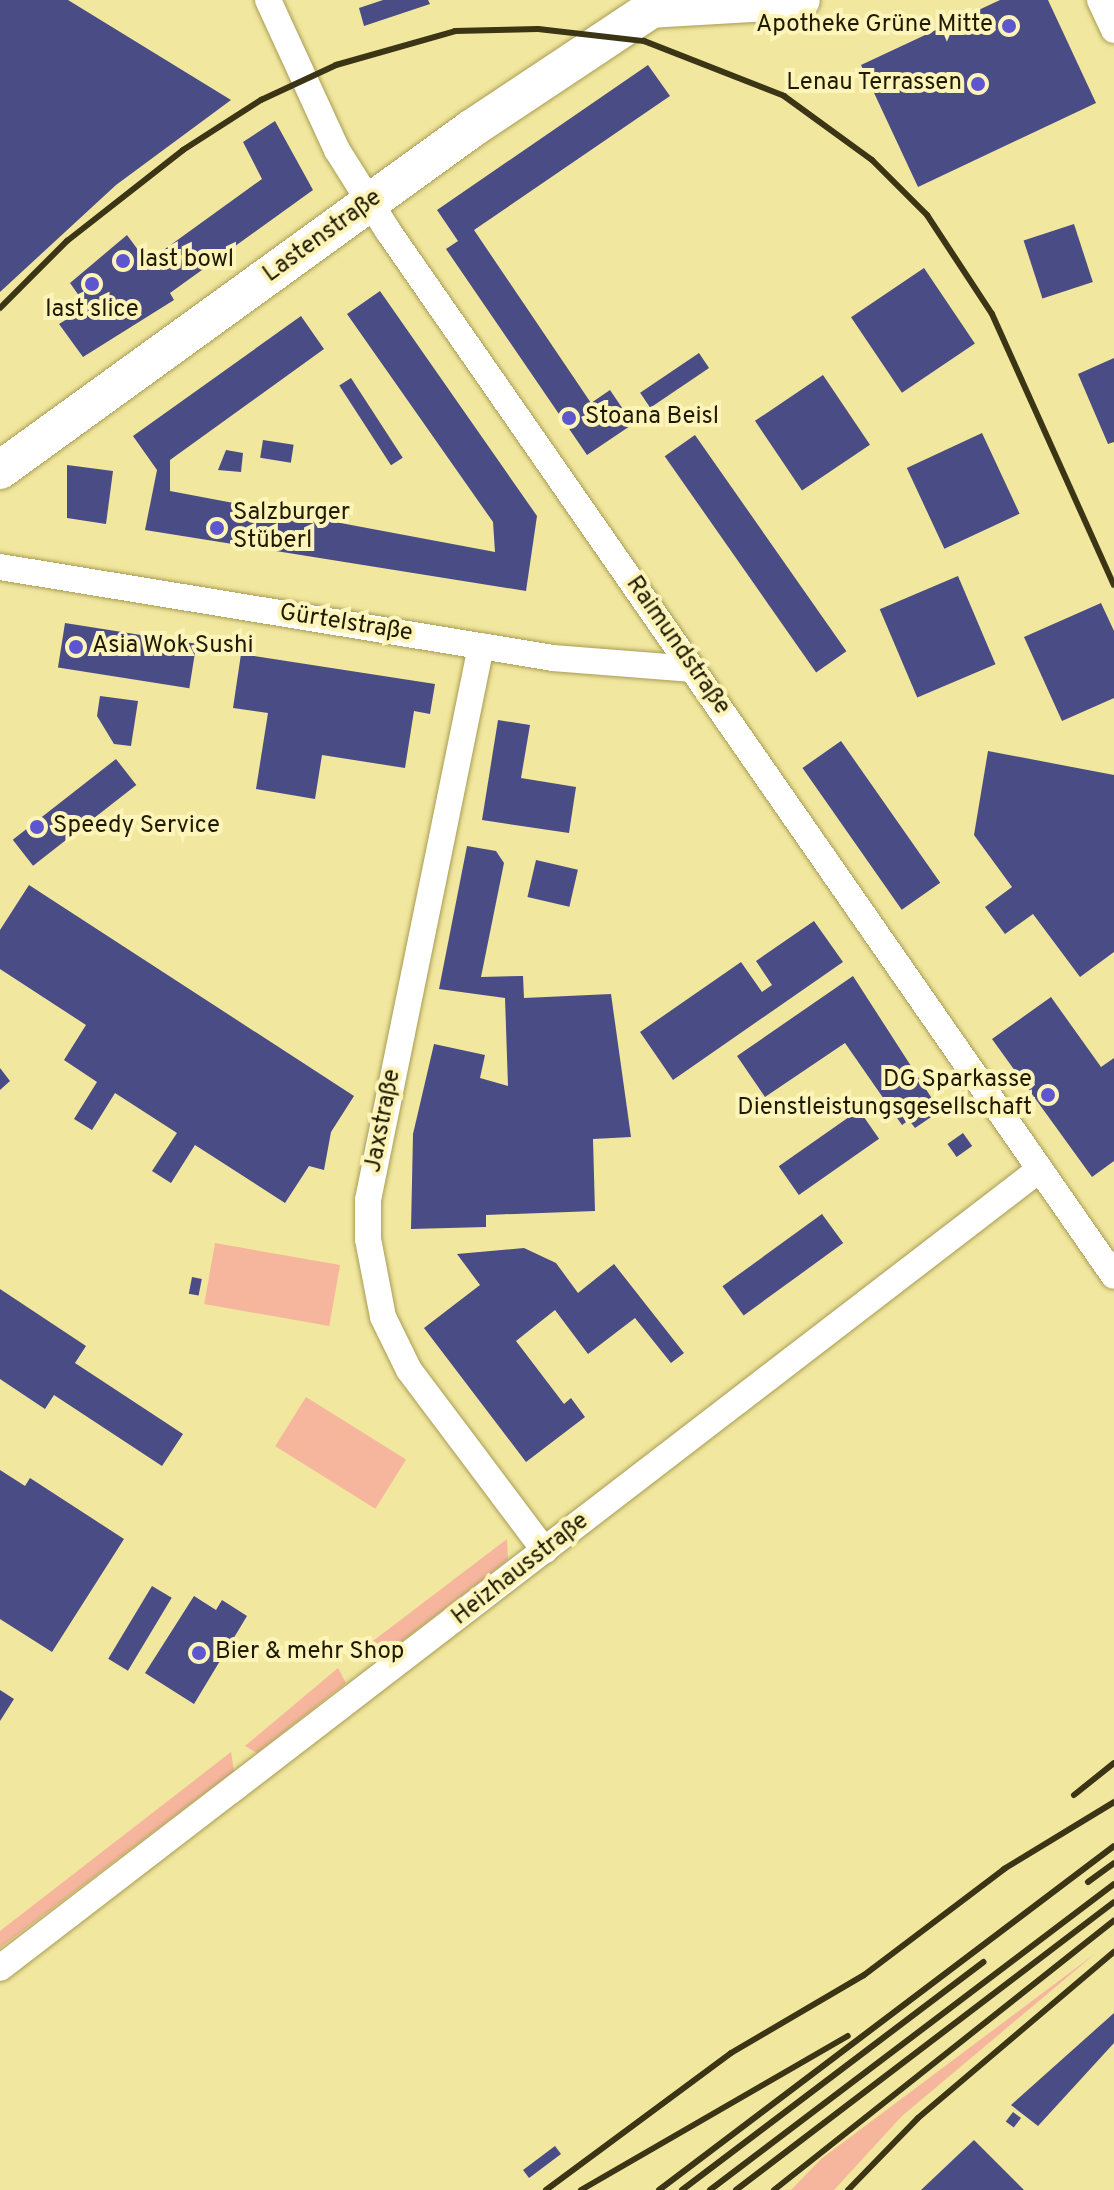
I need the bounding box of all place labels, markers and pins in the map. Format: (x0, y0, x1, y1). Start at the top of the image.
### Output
place label: Apotheke Grüne Mitte (756, 12, 993, 40)
marker: Apotheke Grüne Mitte (1000, 17, 1018, 35)
place label: Lenau Terrassen (785, 70, 962, 98)
marker: Lenau Terrassen (969, 75, 987, 93)
place label: last bowl (139, 247, 234, 275)
marker: last bowl (114, 252, 132, 270)
marker: last slice (83, 275, 101, 293)
place label: last slice (45, 297, 139, 325)
place label: Stoana Beisl (585, 404, 719, 432)
marker: Stoana Beisl (560, 409, 578, 427)
place label: Salzburger Stüberl (233, 500, 350, 556)
marker: Salzburger Stüberl (208, 519, 226, 537)
place label: Asia Wok Sushi (92, 633, 254, 661)
marker: Asia Wok Sushi (67, 638, 85, 656)
place label: Speedy Service (53, 813, 220, 841)
marker: Speedy Service (28, 818, 46, 836)
place label: DG Sparkasse Dienstleistungsgesellschaft (737, 1067, 1032, 1123)
marker: DG Sparkasse Dienstleistungsgesellschaft (1039, 1086, 1057, 1104)
place label: Bier & mehr Shop (215, 1639, 404, 1667)
marker: Bier & mehr Shop (190, 1644, 208, 1662)

